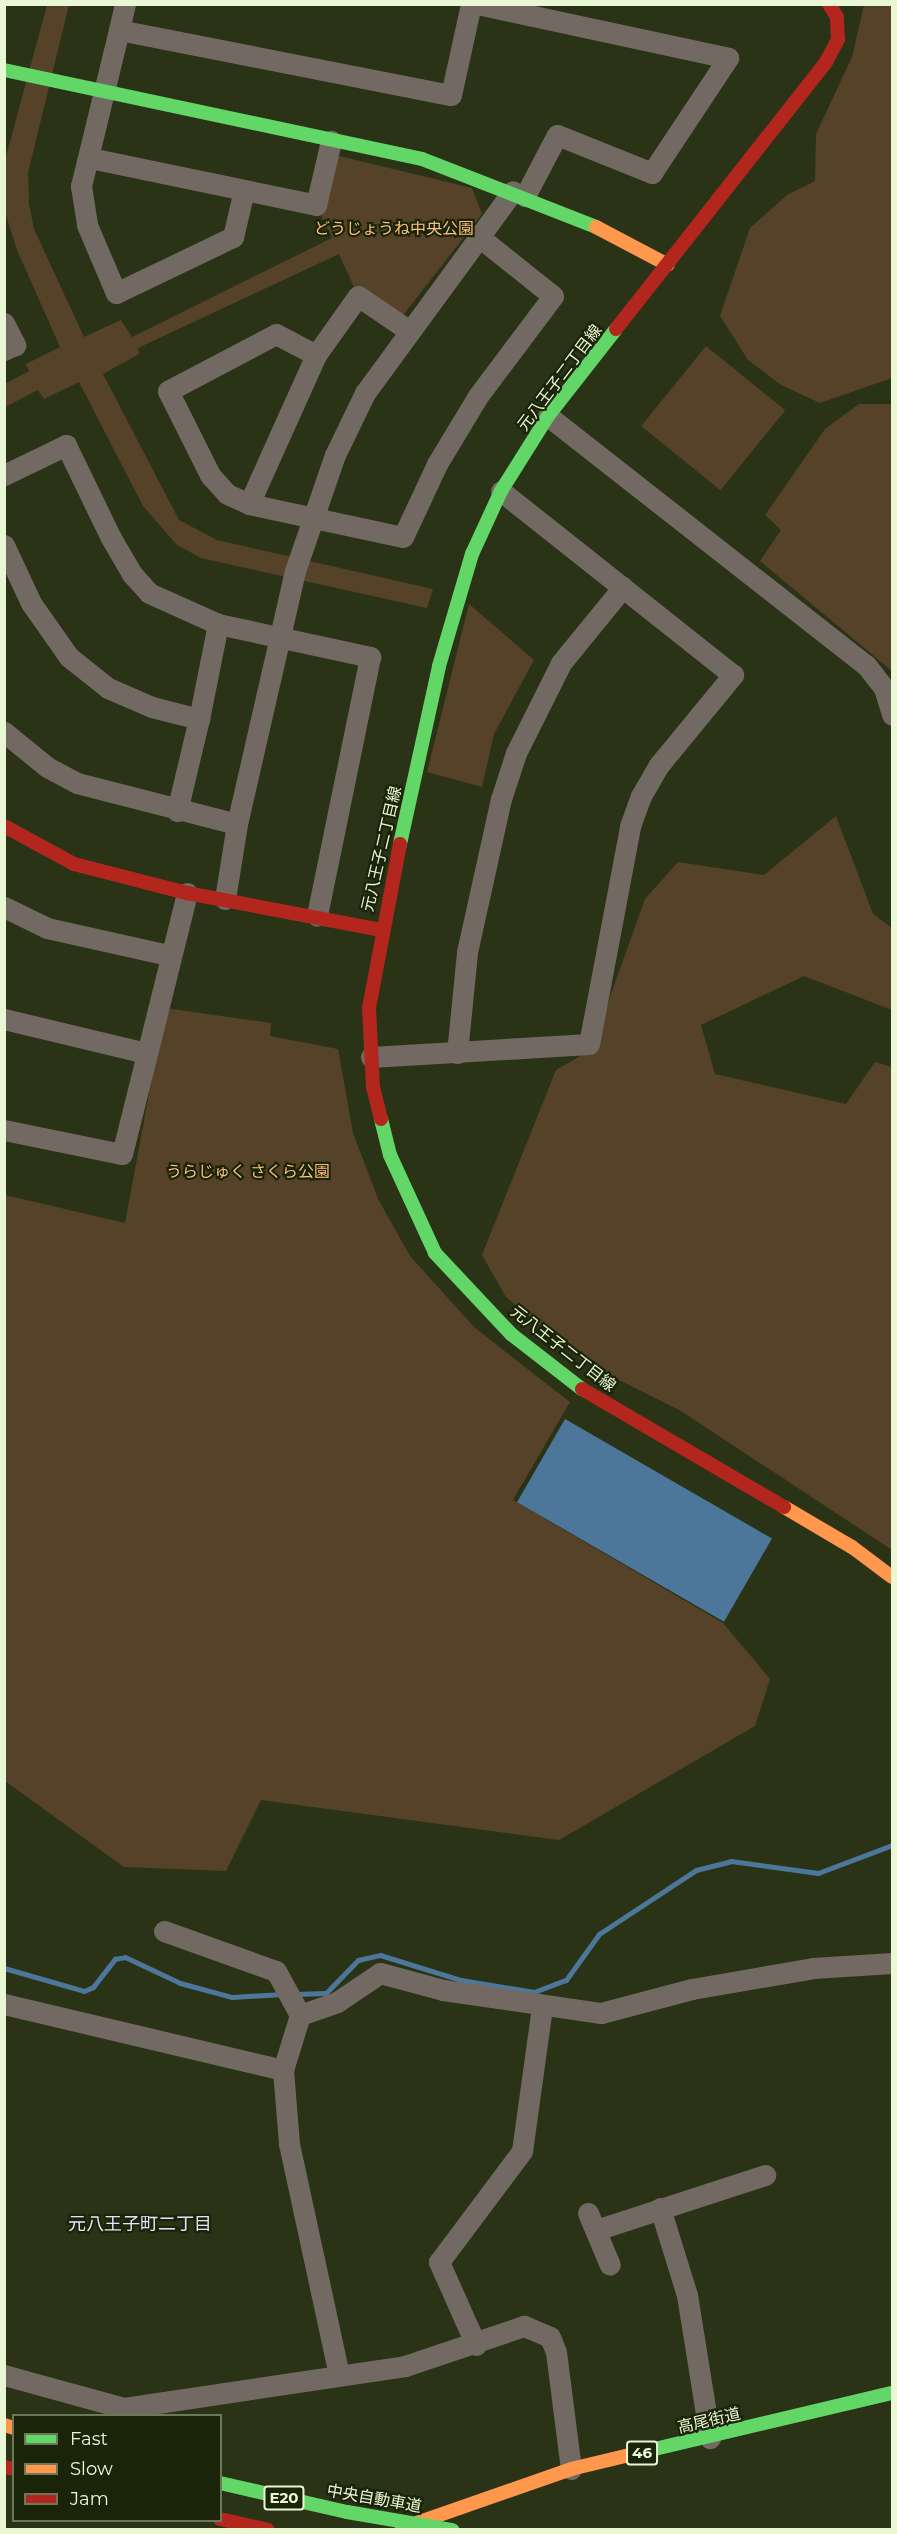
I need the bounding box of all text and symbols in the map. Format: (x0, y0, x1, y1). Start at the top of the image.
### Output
park label: どうじょうね中央公園 (314, 219, 474, 239)
street label: 元八王子二丁目線 (514, 321, 606, 435)
street label: 元八王子二丁目線 (358, 784, 406, 914)
park label: うらじゅく さくら公園 (166, 1162, 330, 1182)
street label: 元八王子二丁目線 (507, 1302, 619, 1396)
district label: 元八王子町二丁目 (68, 2213, 212, 2235)
street label: 高尾街道 (676, 2404, 742, 2438)
legend (12, 2414, 222, 2522)
text: Fast (70, 2428, 108, 2450)
road number: 46 (626, 2441, 658, 2465)
text: Slow (70, 2458, 113, 2480)
street label: 中央自動車道 (325, 2481, 423, 2517)
road number: E20 (263, 2486, 305, 2510)
text: Jam (70, 2488, 109, 2510)

